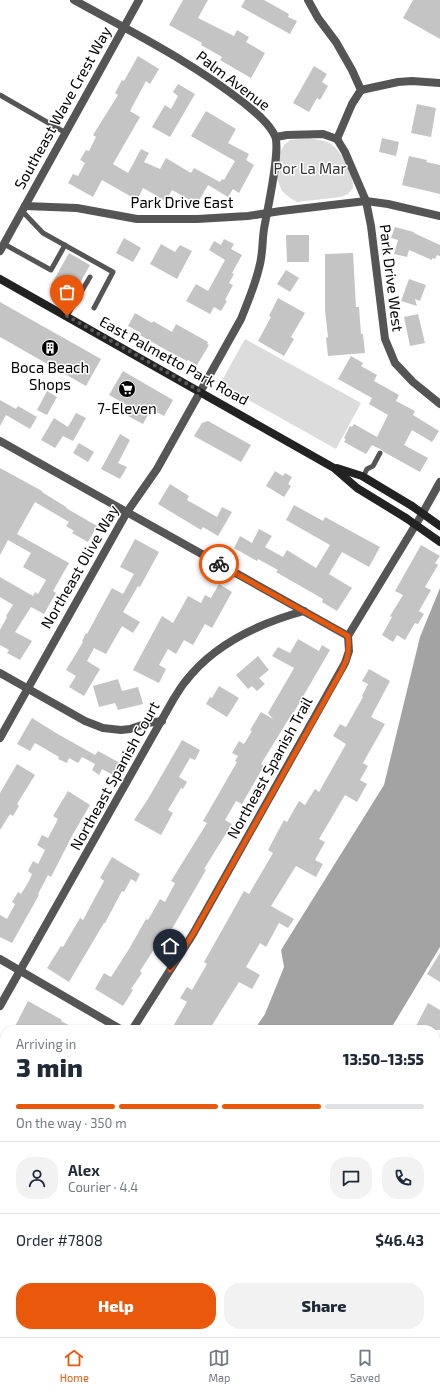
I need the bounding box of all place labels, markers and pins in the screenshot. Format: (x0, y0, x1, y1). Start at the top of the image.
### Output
pin (50, 275, 84, 316)
building icon: Boca Beach Shops (40, 338, 60, 358)
place label: Boca Beach Shops (11, 358, 89, 393)
supermarket icon: 7-Eleven (117, 379, 137, 399)
place label: 7-Eleven (97, 399, 157, 417)
pin (153, 929, 187, 970)

